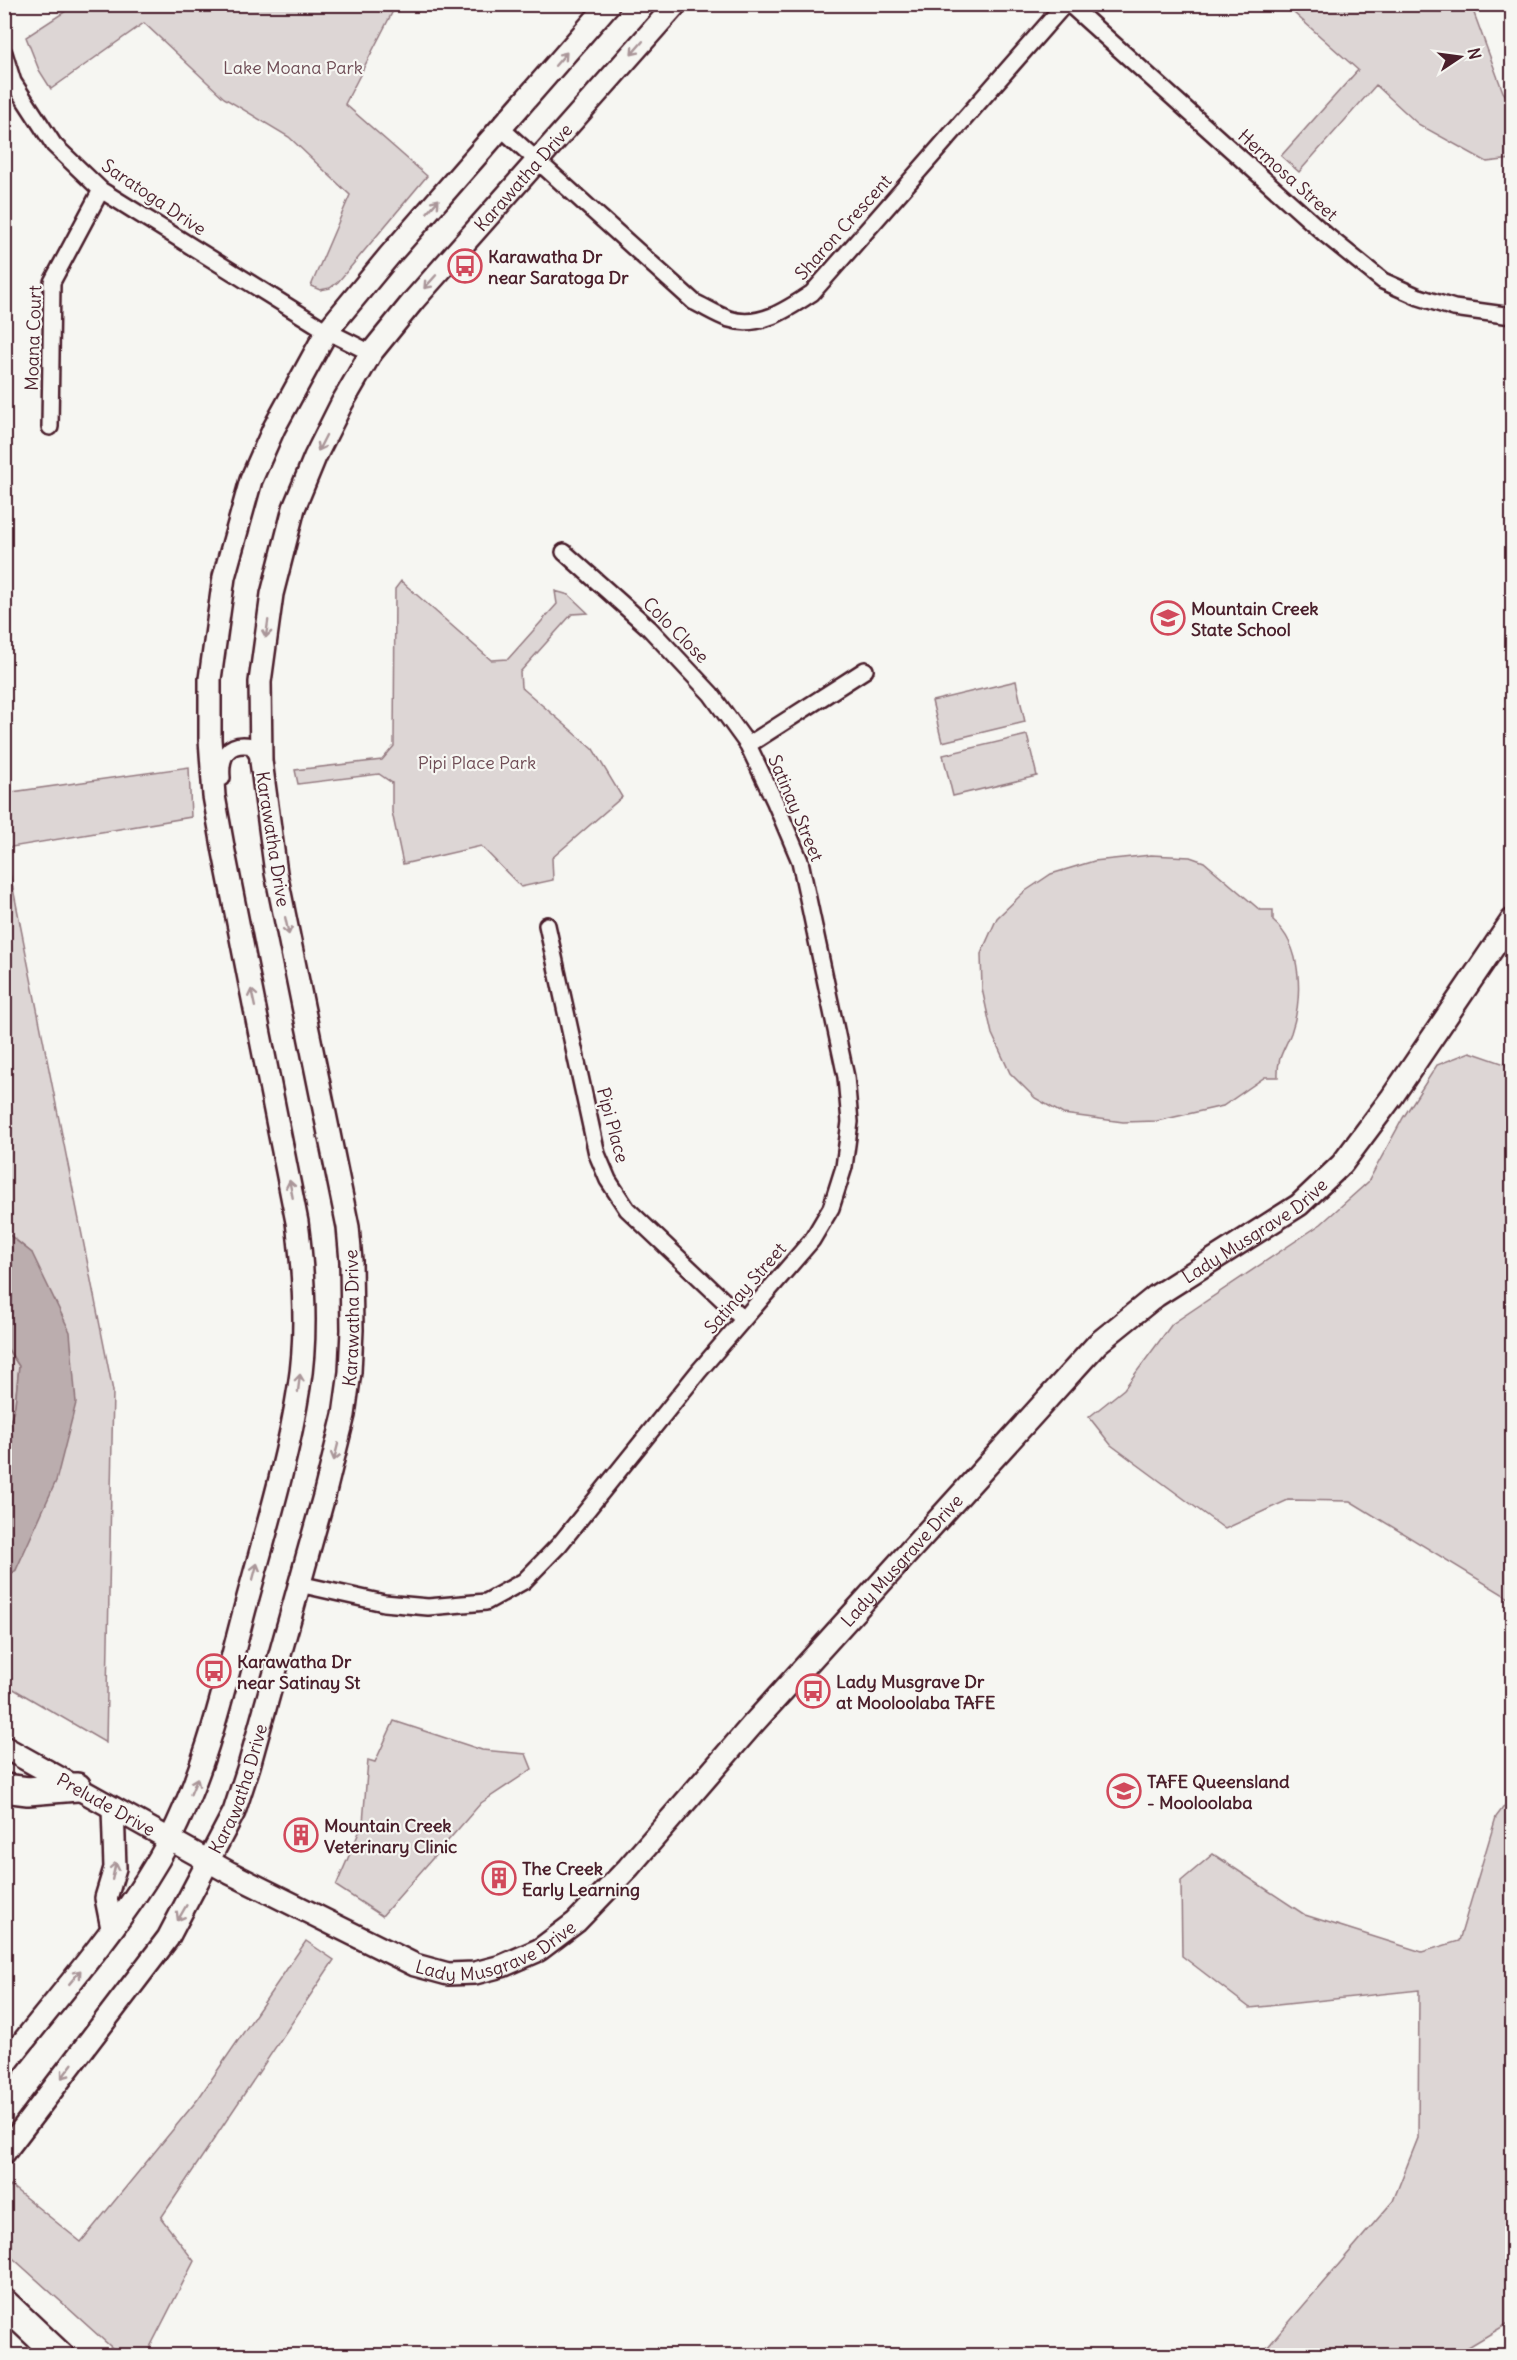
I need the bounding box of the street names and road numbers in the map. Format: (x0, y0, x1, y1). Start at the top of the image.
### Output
street label: Karawatha Drive (469, 118, 577, 236)
street label: Hermosa Street (1233, 124, 1343, 226)
street label: Saratoga Drive (97, 154, 211, 240)
street label: Sharon Crescent (790, 170, 896, 284)
street label: Moana Court (20, 285, 46, 391)
street label: Colo Close (638, 592, 714, 668)
street label: Satinay Street (763, 751, 829, 865)
street label: Karawatha Drive (251, 770, 295, 908)
street label: Pipi Place (592, 1085, 634, 1165)
street label: Lady Musgrave Drive (1178, 1173, 1332, 1288)
street label: Satinay Street (699, 1238, 791, 1338)
street label: Karawatha Drive (337, 1249, 364, 1388)
street label: Lady Musgrave Drive (835, 1489, 967, 1631)
street label: Karawatha Drive (203, 1721, 272, 1857)
street label: Prelude Drive (53, 1767, 159, 1841)
street label: Lady Musgrave Drive (413, 1915, 580, 1986)

